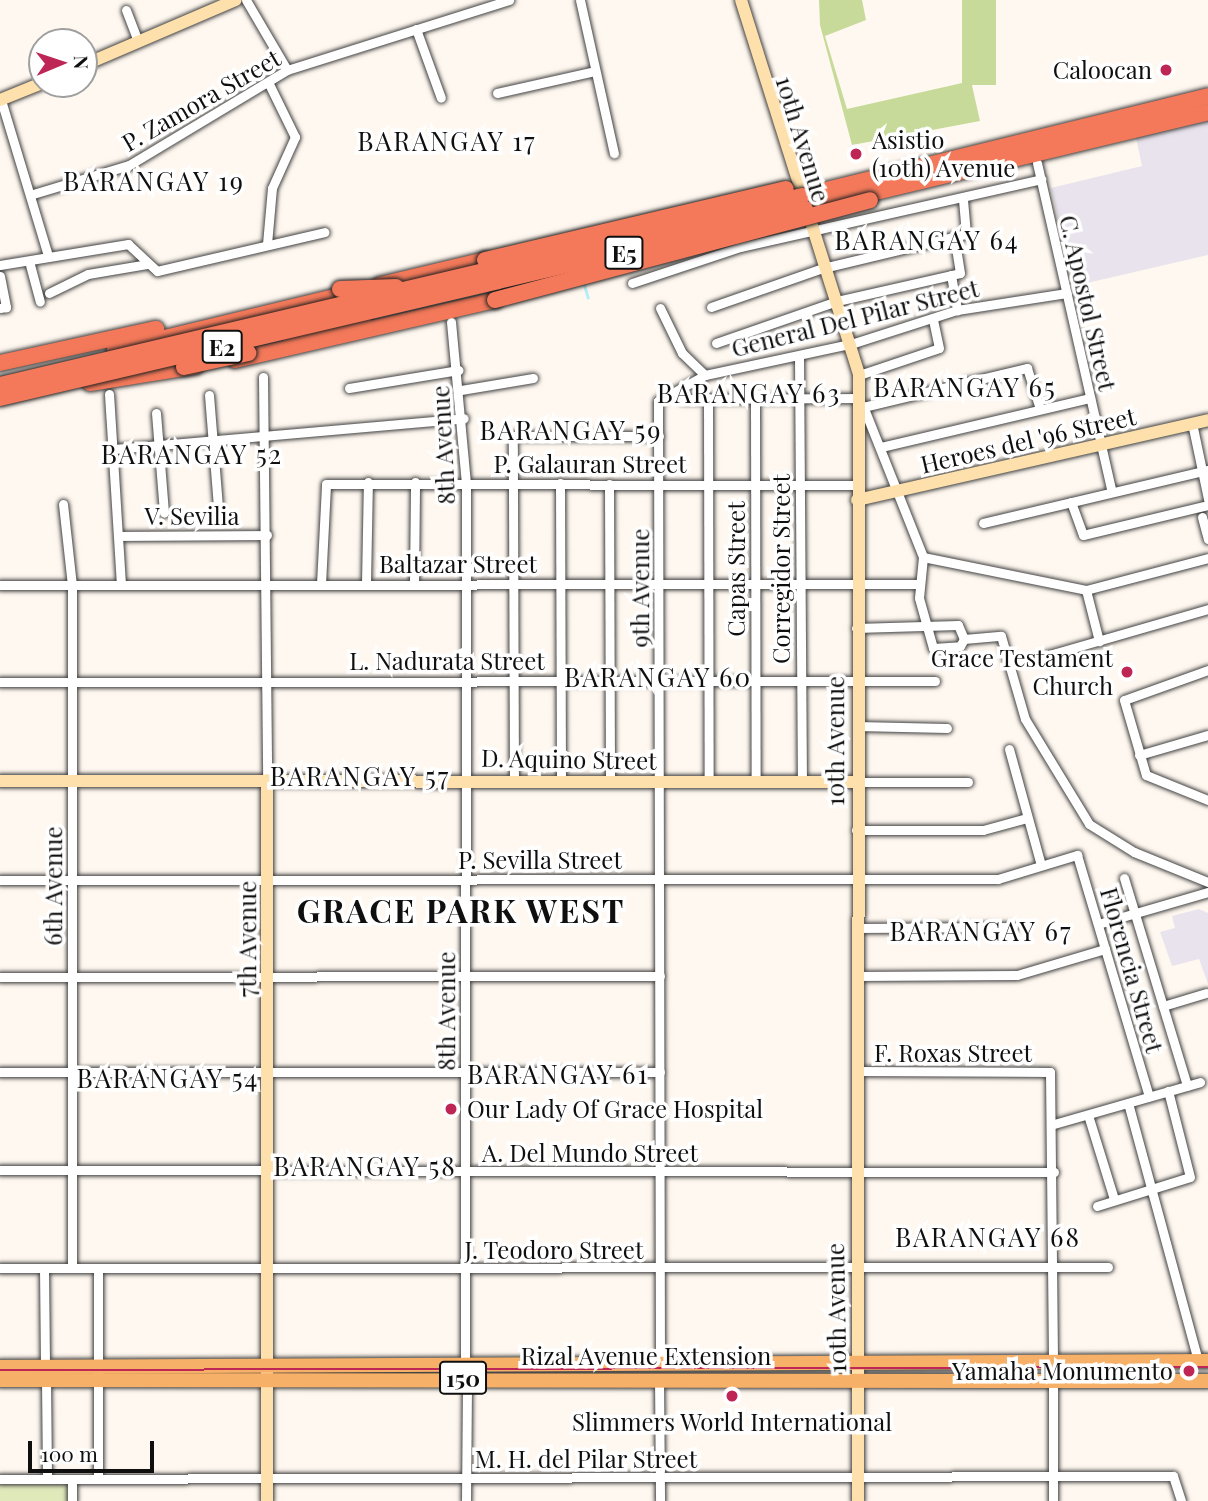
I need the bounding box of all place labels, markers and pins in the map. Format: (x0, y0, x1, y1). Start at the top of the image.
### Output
place label: Caloocan (1053, 56, 1152, 84)
marker: Caloocan (1158, 62, 1174, 78)
place label: Asistio (10th) Avenue (872, 126, 1016, 182)
marker: Asistio (10th) Avenue (846, 144, 866, 164)
place label: Grace Testament Church (930, 644, 1113, 700)
marker: Grace Testament Church (1119, 664, 1135, 680)
place label: Our Lady Of Grace Hospital (467, 1095, 764, 1123)
marker: Our Lady Of Grace Hospital (441, 1099, 461, 1119)
place label: Yamaha Monumento (952, 1357, 1173, 1385)
marker: Yamaha Monumento (1179, 1361, 1199, 1381)
marker: Slimmers World International (724, 1388, 740, 1404)
place label: Slimmers World International (572, 1408, 892, 1436)

